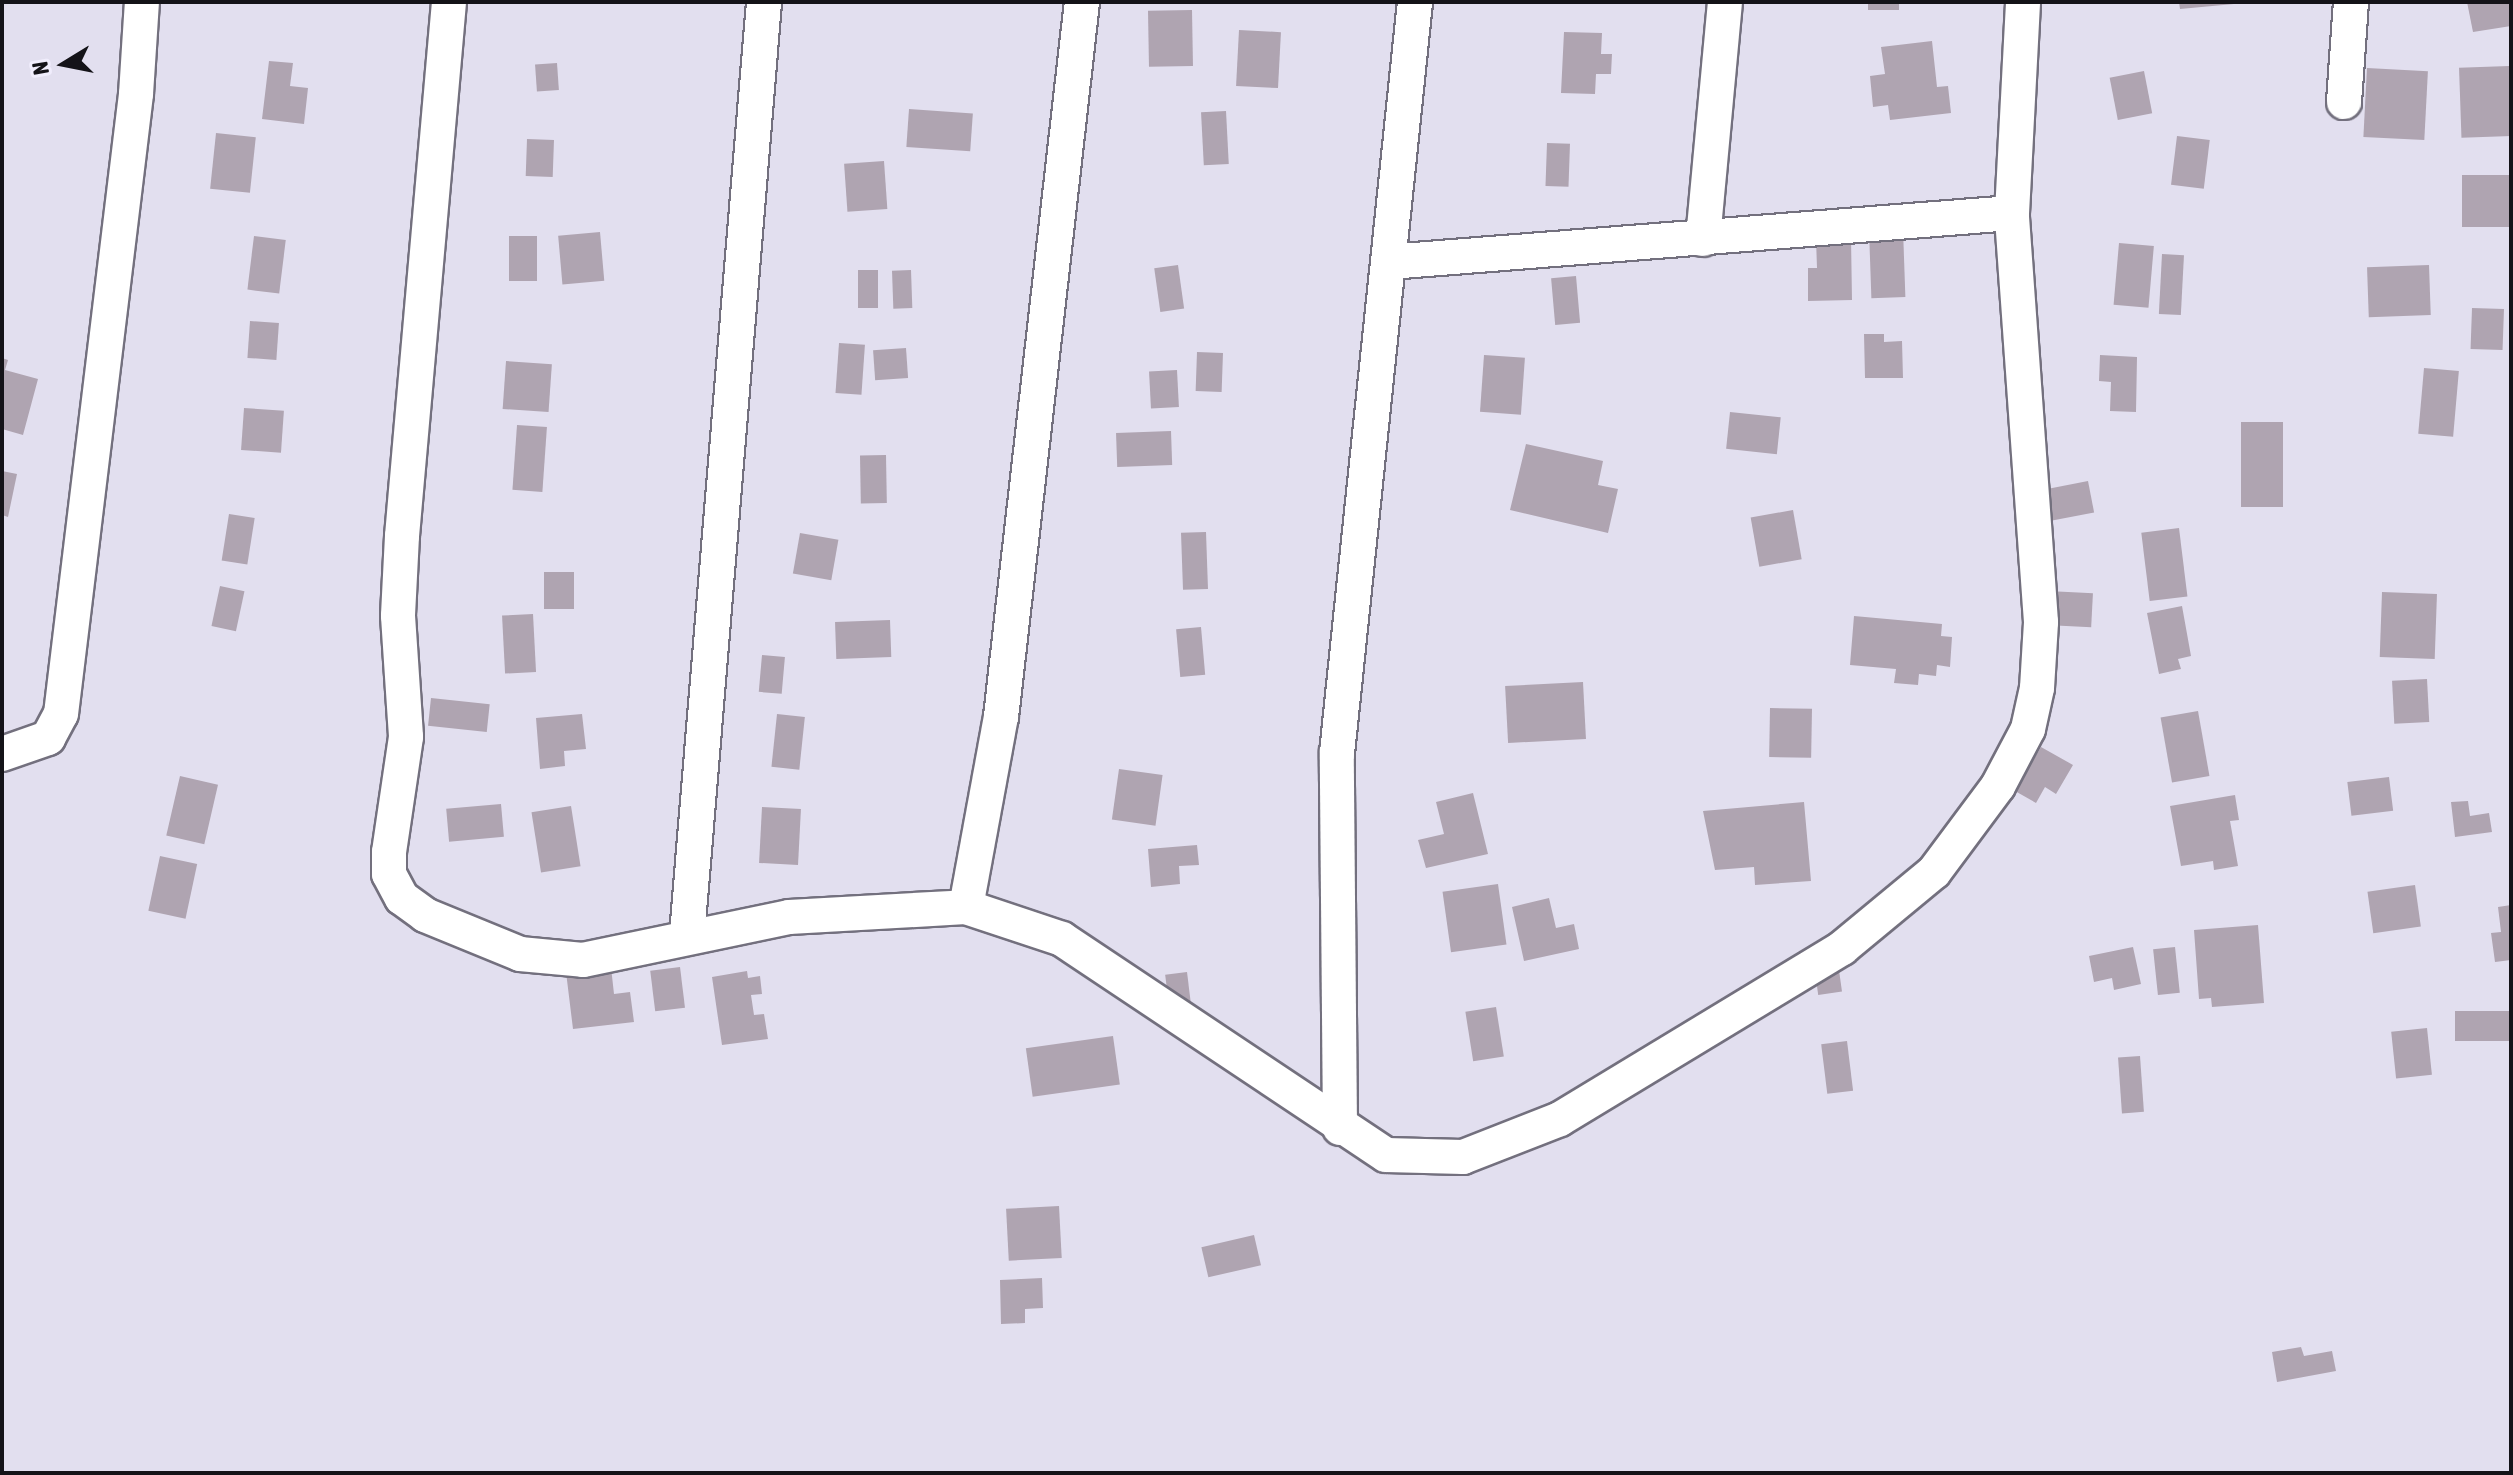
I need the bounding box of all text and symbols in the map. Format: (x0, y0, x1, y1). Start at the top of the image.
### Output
north arrow (24, 24, 104, 104)
text: N (26, 60, 54, 77)

